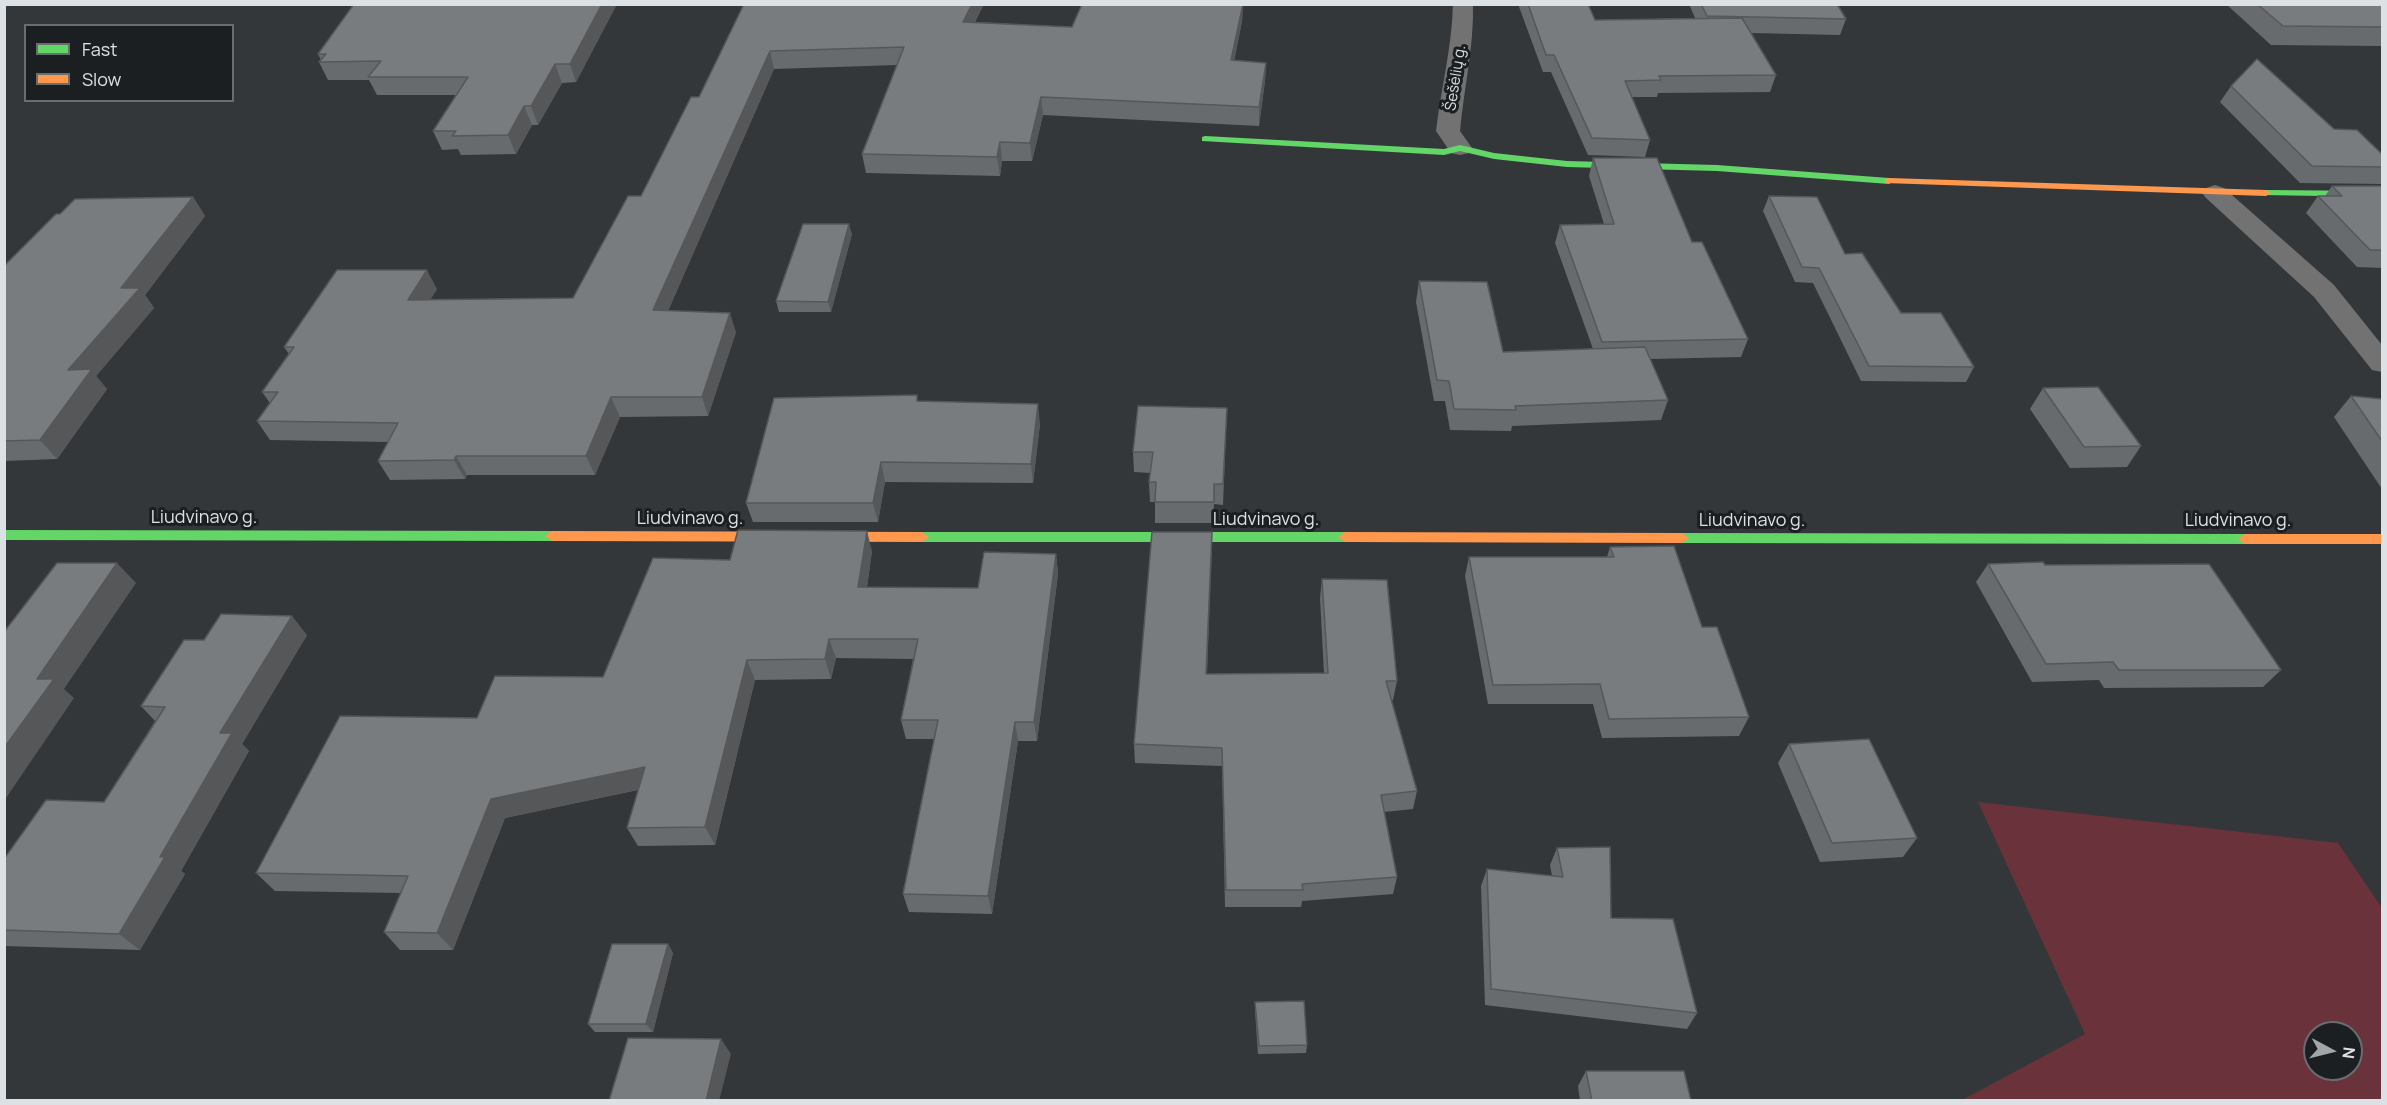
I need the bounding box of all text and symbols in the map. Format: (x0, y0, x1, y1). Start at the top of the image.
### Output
legend (24, 24, 234, 102)
text: Fast (82, 37, 117, 61)
street label: Šešėlių g. (1442, 44, 1470, 112)
text: Slow (82, 67, 121, 91)
street label: Liudvinavo g. (151, 507, 257, 529)
street label: Liudvinavo g. (637, 508, 743, 530)
street label: Liudvinavo g. (1213, 509, 1319, 531)
street label: Liudvinavo g. (1699, 510, 1805, 532)
street label: Liudvinavo g. (2185, 510, 2291, 532)
north arrow (2303, 1021, 2363, 1081)
text: N (2337, 1046, 2360, 1060)

